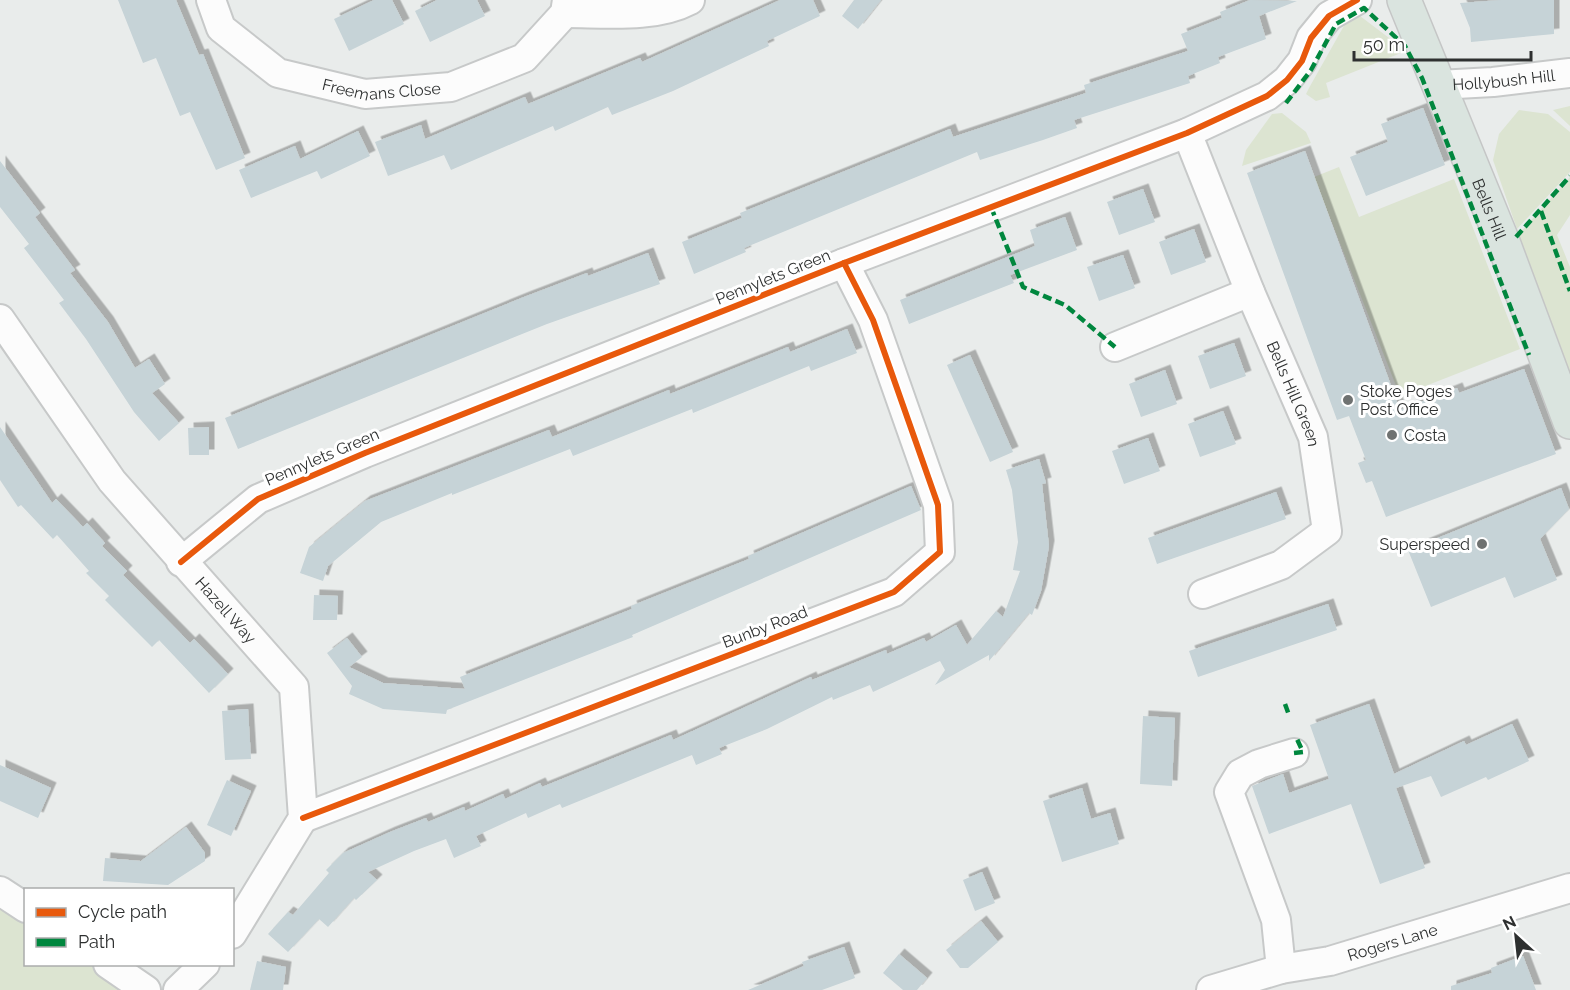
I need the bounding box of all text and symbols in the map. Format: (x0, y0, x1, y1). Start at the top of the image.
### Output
scale bar (1354, 24, 1531, 62)
text: 50 m (1363, 34, 1405, 55)
street label: Hollybush Hill (1452, 65, 1557, 94)
street label: Freemans Close (320, 75, 441, 104)
street label: Bells Hill (1469, 176, 1511, 243)
street label: Pennylets Green (713, 245, 833, 309)
street label: Bells Hill Green (1263, 338, 1324, 448)
place label: Stoke Poges Post Office (1360, 382, 1452, 419)
marker: Stoke Poges Post Office (1341, 393, 1355, 407)
street label: Pennylets Green (262, 424, 382, 490)
place label: Costa (1404, 426, 1446, 445)
marker: Costa (1385, 428, 1399, 442)
place label: Superspeed (1380, 535, 1470, 554)
marker: Superspeed (1475, 537, 1489, 551)
street label: Hazell Way (192, 573, 261, 647)
street label: Bunby Road (720, 602, 810, 652)
legend (24, 888, 234, 966)
text: Cycle path (78, 901, 167, 922)
north arrow (1486, 906, 1546, 966)
text: N (1500, 912, 1519, 934)
street label: Rogers Lane (1345, 919, 1440, 965)
text: Path (78, 931, 115, 952)

